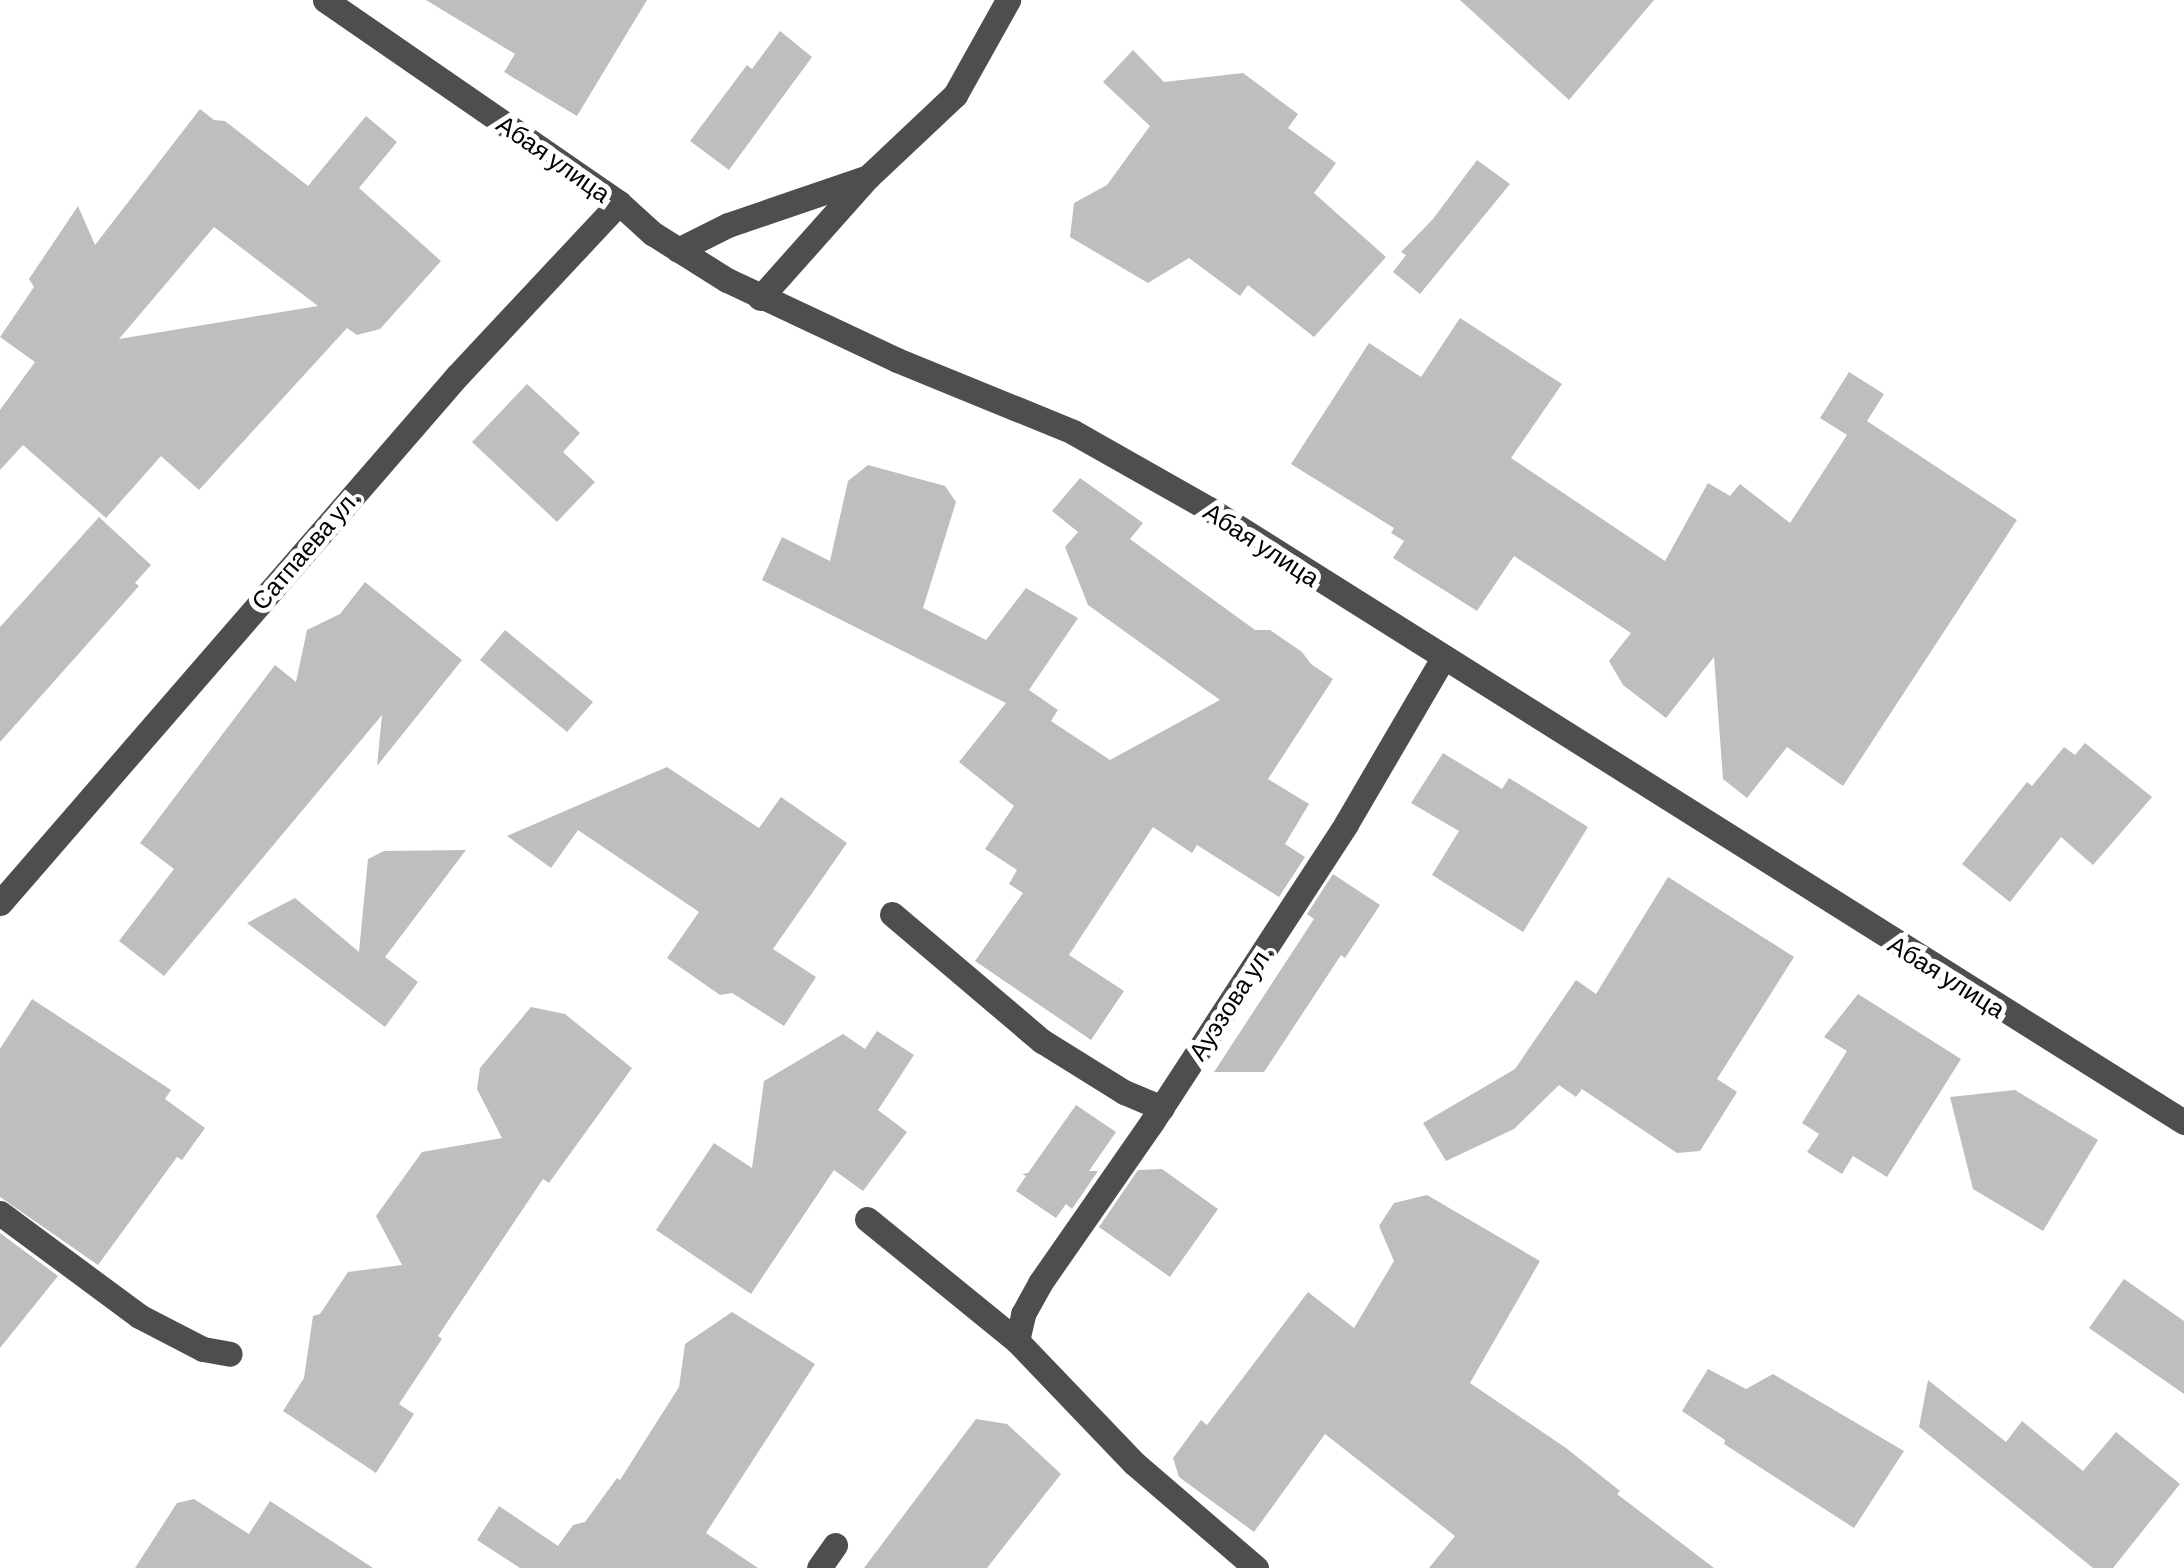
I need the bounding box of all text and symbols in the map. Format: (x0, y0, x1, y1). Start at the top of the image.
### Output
street label: Абая улица (492, 108, 616, 208)
street label: Сатпаева ул. (245, 483, 365, 615)
street label: Абая улица (1199, 496, 1325, 592)
street label: Абая улица (1883, 928, 2011, 1024)
street label: Ауэзова ул. (1182, 939, 1278, 1065)

